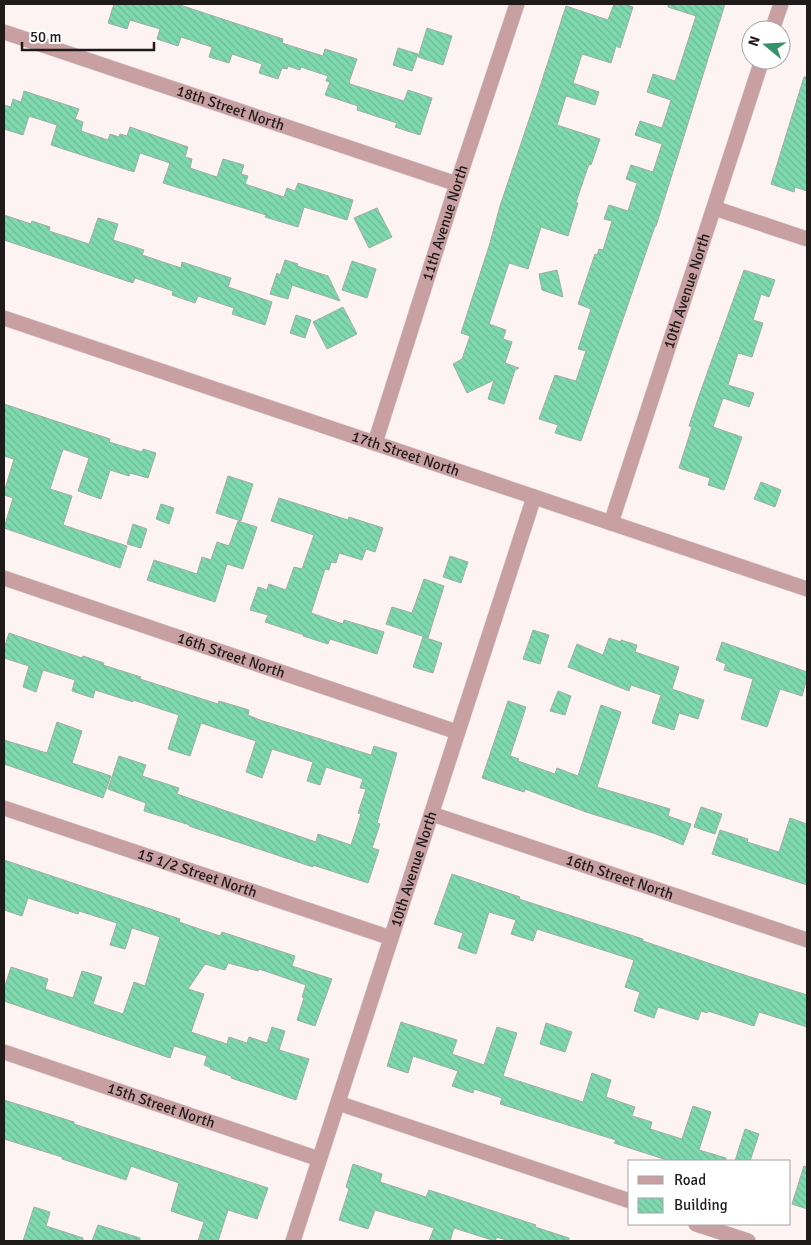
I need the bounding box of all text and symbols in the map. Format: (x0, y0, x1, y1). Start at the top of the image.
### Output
scale bar (22, 20, 155, 52)
north arrow (741, 20, 791, 70)
text: 50 m (30, 28, 61, 46)
text: N (745, 34, 764, 48)
street label: 18th Street North (174, 82, 287, 134)
street label: 11th Avenue North (418, 163, 472, 283)
street label: 10th Avenue North (659, 231, 714, 351)
street label: 17th Street North (349, 427, 462, 480)
street label: 16th Street North (175, 629, 287, 682)
street label: 10th Avenue North (386, 809, 441, 929)
street label: 15 1/2 Street North (135, 845, 260, 901)
street label: 16th Street North (563, 851, 676, 904)
street label: 15th Street North (105, 1079, 217, 1132)
legend (628, 1160, 791, 1225)
text: Road (674, 1171, 706, 1189)
text: Building (674, 1196, 728, 1214)

